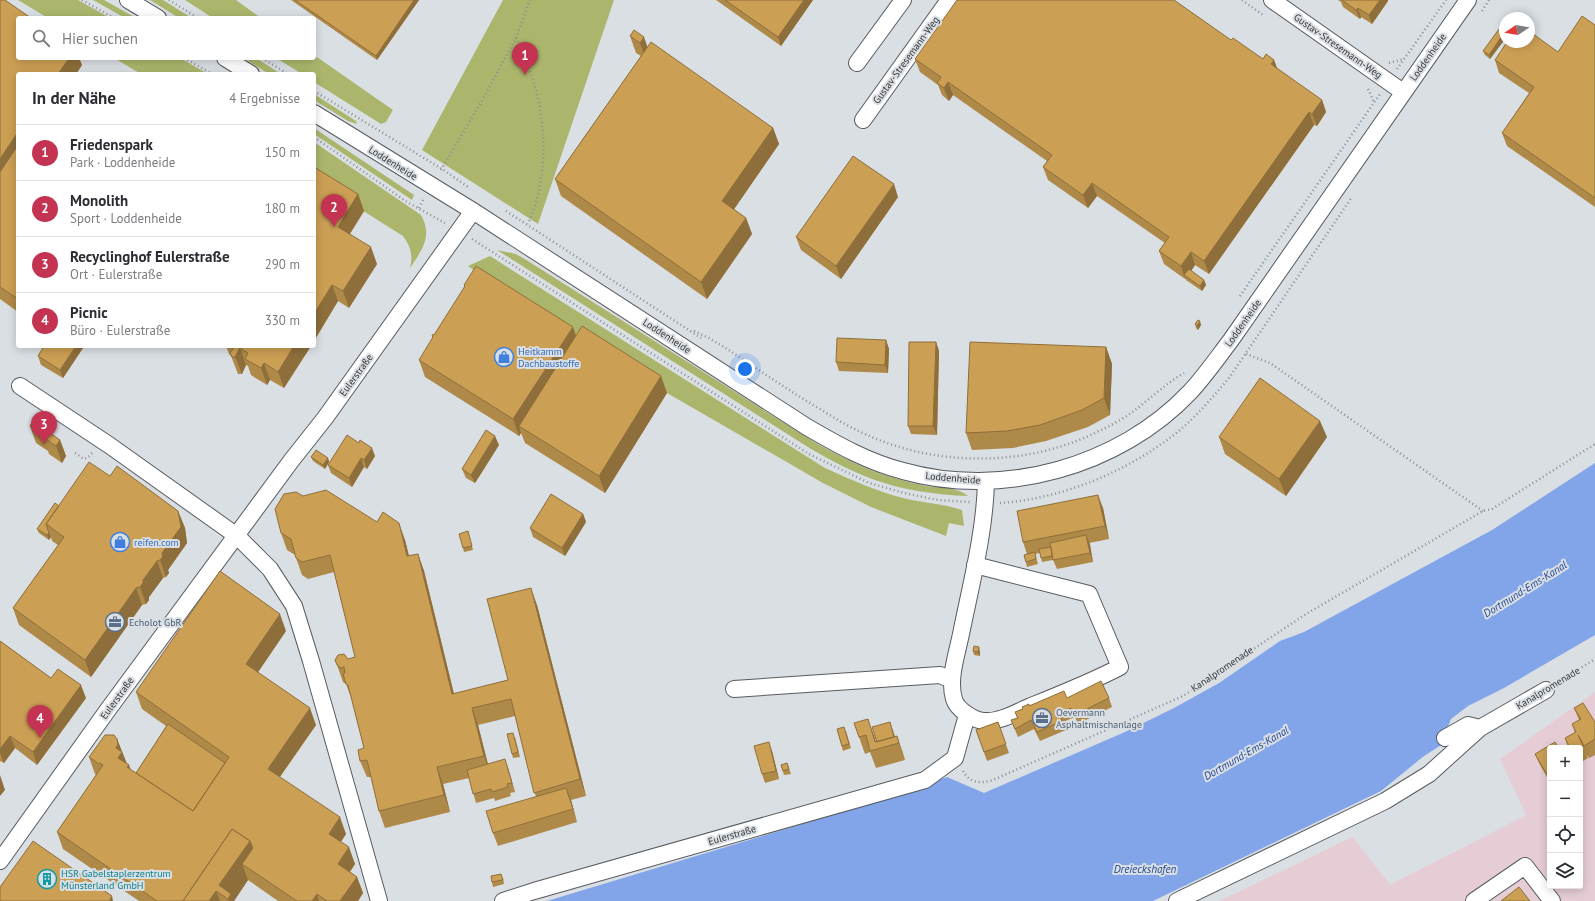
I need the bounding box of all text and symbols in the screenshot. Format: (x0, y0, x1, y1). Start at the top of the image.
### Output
street label: Gustav-Stresemann-Weg (1291, 11, 1385, 81)
north arrow (1499, 12, 1535, 48)
street label: Gustav-Stresemann-Weg (870, 14, 942, 106)
search box (16, 16, 316, 60)
icon: search (30, 27, 52, 49)
text: Hier suchen (62, 29, 138, 48)
street label: Loddenheide (1407, 31, 1449, 83)
pin: 1 (512, 42, 538, 75)
text: In der Nähe (32, 87, 116, 109)
text: 4 Ergebnisse (229, 90, 300, 107)
text: Friedenspark (70, 135, 153, 154)
street label: Loddenheide (366, 143, 420, 183)
text: 1 (41, 144, 49, 161)
text: 150 m (265, 144, 300, 161)
text: Park · Loddenheide (70, 154, 175, 171)
text: Monolith (70, 191, 128, 210)
pin: 2 (321, 194, 347, 227)
text: 2 (41, 200, 49, 217)
text: 180 m (265, 200, 300, 217)
text: Sport · Loddenheide (70, 210, 182, 227)
text: Recyclinghof Eulerstraße (70, 247, 230, 266)
text: 3 (41, 256, 49, 273)
text: 290 m (265, 256, 300, 273)
text: Ort · Eulerstraße (70, 266, 162, 283)
street label: Loddenheide (1222, 297, 1264, 349)
text: Picnic (70, 303, 108, 322)
text: 4 (41, 312, 49, 329)
text: 330 m (265, 312, 300, 329)
street label: Loddenheide (640, 316, 694, 356)
text: Büro · Eulerstraße (70, 322, 170, 339)
place label: Heitkamm Dachbaustoffe (518, 345, 579, 370)
shop icon: Heitkamm Dachbaustoffe (493, 346, 515, 368)
street label: Eulerstraße (336, 351, 376, 399)
your location (735, 359, 755, 379)
pin: 3 (31, 411, 57, 444)
street label: Loddenheide (925, 469, 981, 487)
shop icon: reifen.com (109, 531, 131, 553)
place label: reifen.com (134, 536, 179, 549)
water label: Dortmund-Ems-Kanal (1481, 558, 1569, 620)
office icon: Echolot GbR (104, 611, 126, 633)
place label: Echolot GbR (129, 616, 182, 629)
street label: Kanalpromenade (1188, 643, 1256, 695)
street label: Kanalpromenade (1514, 664, 1582, 712)
street label: Eulerstraße (97, 674, 137, 722)
pin: 4 (27, 705, 53, 738)
place label: Oevermann Asphaltmischanlage (1056, 706, 1142, 731)
office icon: Oevermann Asphaltmischanlage (1031, 707, 1053, 729)
water label: Dortmund-Ems-Kanal (1201, 723, 1291, 783)
map controls (1547, 745, 1583, 889)
button: + (1547, 745, 1583, 781)
button: − (1547, 781, 1583, 817)
button: locate (1547, 817, 1583, 853)
street label: Eulerstraße (707, 822, 757, 848)
button: layers (1547, 853, 1583, 889)
water label: Dreieckshafen (1114, 862, 1177, 876)
place label: HSR Gabelstaplerzentrum Münsterland GmbH (61, 867, 171, 892)
building icon: HSR Gabelstaplerzentrum Münsterland GmbH (36, 868, 58, 890)

